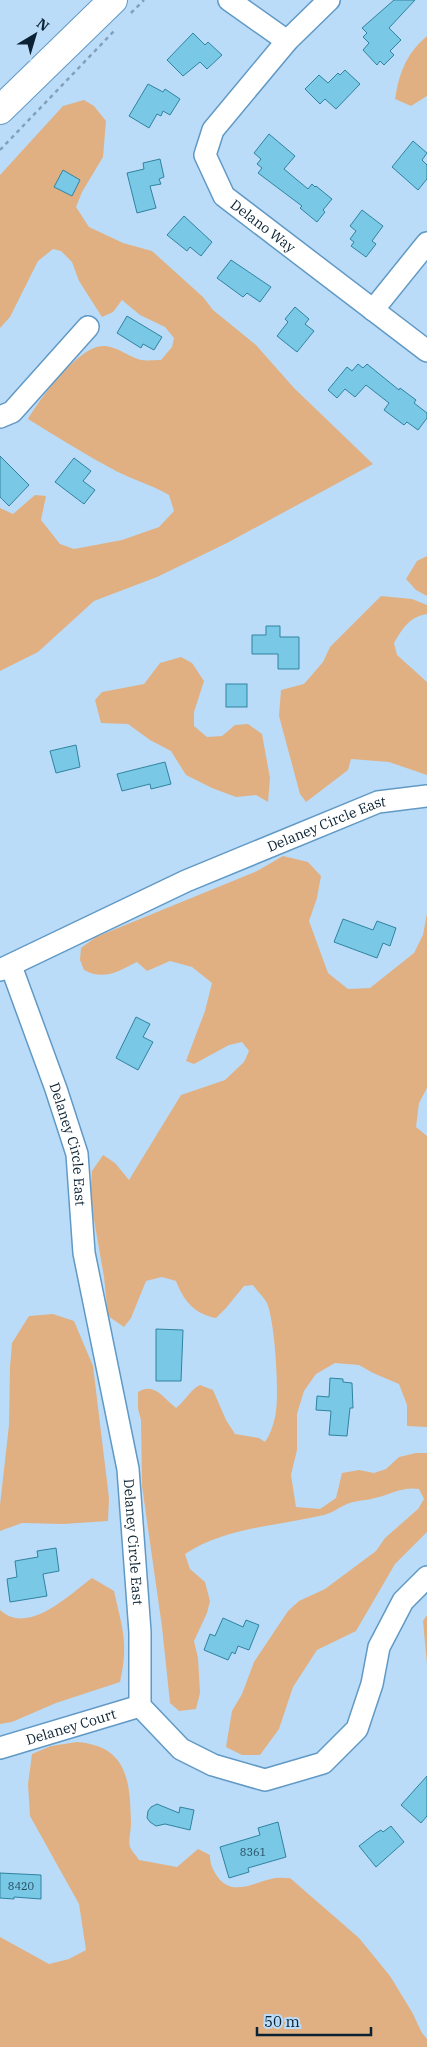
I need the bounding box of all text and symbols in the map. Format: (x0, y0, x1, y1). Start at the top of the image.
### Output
north arrow (10, 10, 60, 60)
text: N (33, 14, 53, 35)
street label: Delano Way (227, 195, 300, 257)
street label: Delaney Circle East (264, 792, 387, 856)
street label: Delaney Circle East (45, 1080, 90, 1207)
street label: Delaney Circle East (120, 1478, 147, 1606)
street label: Delaney Court (24, 1705, 118, 1749)
house number: 8361 (240, 1845, 266, 1859)
house number: 8420 (8, 1879, 35, 1893)
scale bar (257, 2004, 371, 2036)
text: 50 m (264, 2012, 300, 2031)

